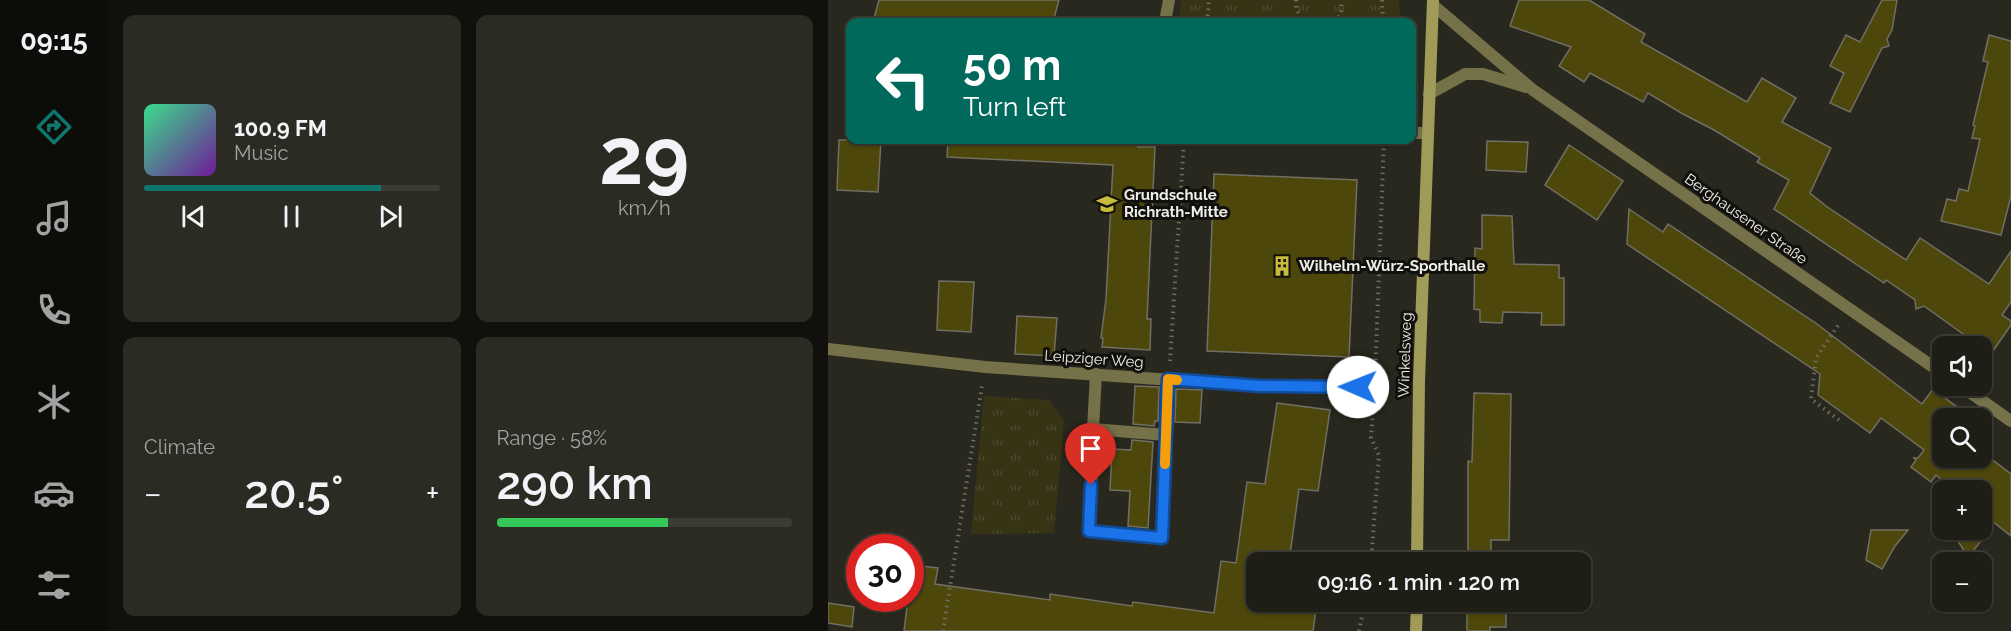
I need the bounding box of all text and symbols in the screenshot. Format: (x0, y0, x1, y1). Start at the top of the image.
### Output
text: 09:15 (20, 25, 88, 56)
text: 50 m (963, 41, 1061, 90)
icon: left (864, 42, 942, 120)
text: Turn left (963, 91, 1066, 122)
icon: directions (33, 106, 75, 148)
text: 29 (599, 111, 689, 202)
text: 100.9 FM (234, 115, 327, 141)
text: Music (234, 141, 288, 165)
street label: Berghausener Straße (1681, 170, 1811, 268)
place label: Grundschule Richrath-Mitte (1124, 186, 1228, 221)
school or university icon: Grundschule Richrath-Mitte (1095, 192, 1119, 216)
text: km/h (618, 196, 671, 220)
icon: music (33, 197, 75, 239)
icon: previous (177, 200, 210, 233)
icon: pause (275, 200, 308, 233)
icon: next (374, 200, 407, 233)
building icon: Wilhelm-Würz-Sporthalle (1270, 254, 1294, 278)
place label: Wilhelm-Würz-Sporthalle (1299, 257, 1485, 275)
icon: phone (33, 289, 75, 331)
street label: Winkelsweg (1395, 312, 1415, 398)
map controls (1932, 336, 1992, 612)
button: sound (1932, 336, 1992, 396)
street label: Leipziger Weg (1044, 347, 1144, 371)
position arrow (1326, 355, 1390, 419)
icon: climate (33, 381, 75, 423)
button: search (1932, 408, 1992, 468)
pin (1065, 423, 1116, 485)
text: Range · 58% (497, 426, 607, 450)
icon: arrive (1074, 432, 1107, 465)
text: Climate (144, 435, 215, 459)
text: 290 km (497, 457, 653, 510)
text: 20.5° (244, 466, 343, 519)
icon: car (33, 472, 75, 514)
text: − (144, 474, 162, 513)
text: + (426, 474, 439, 513)
button: + (1932, 480, 1992, 540)
speed limit sign: 30 (846, 534, 924, 612)
button: − (1932, 552, 1992, 612)
icon: filters (33, 564, 75, 606)
text: 09:16 · 1 min · 120 m (1317, 569, 1520, 595)

